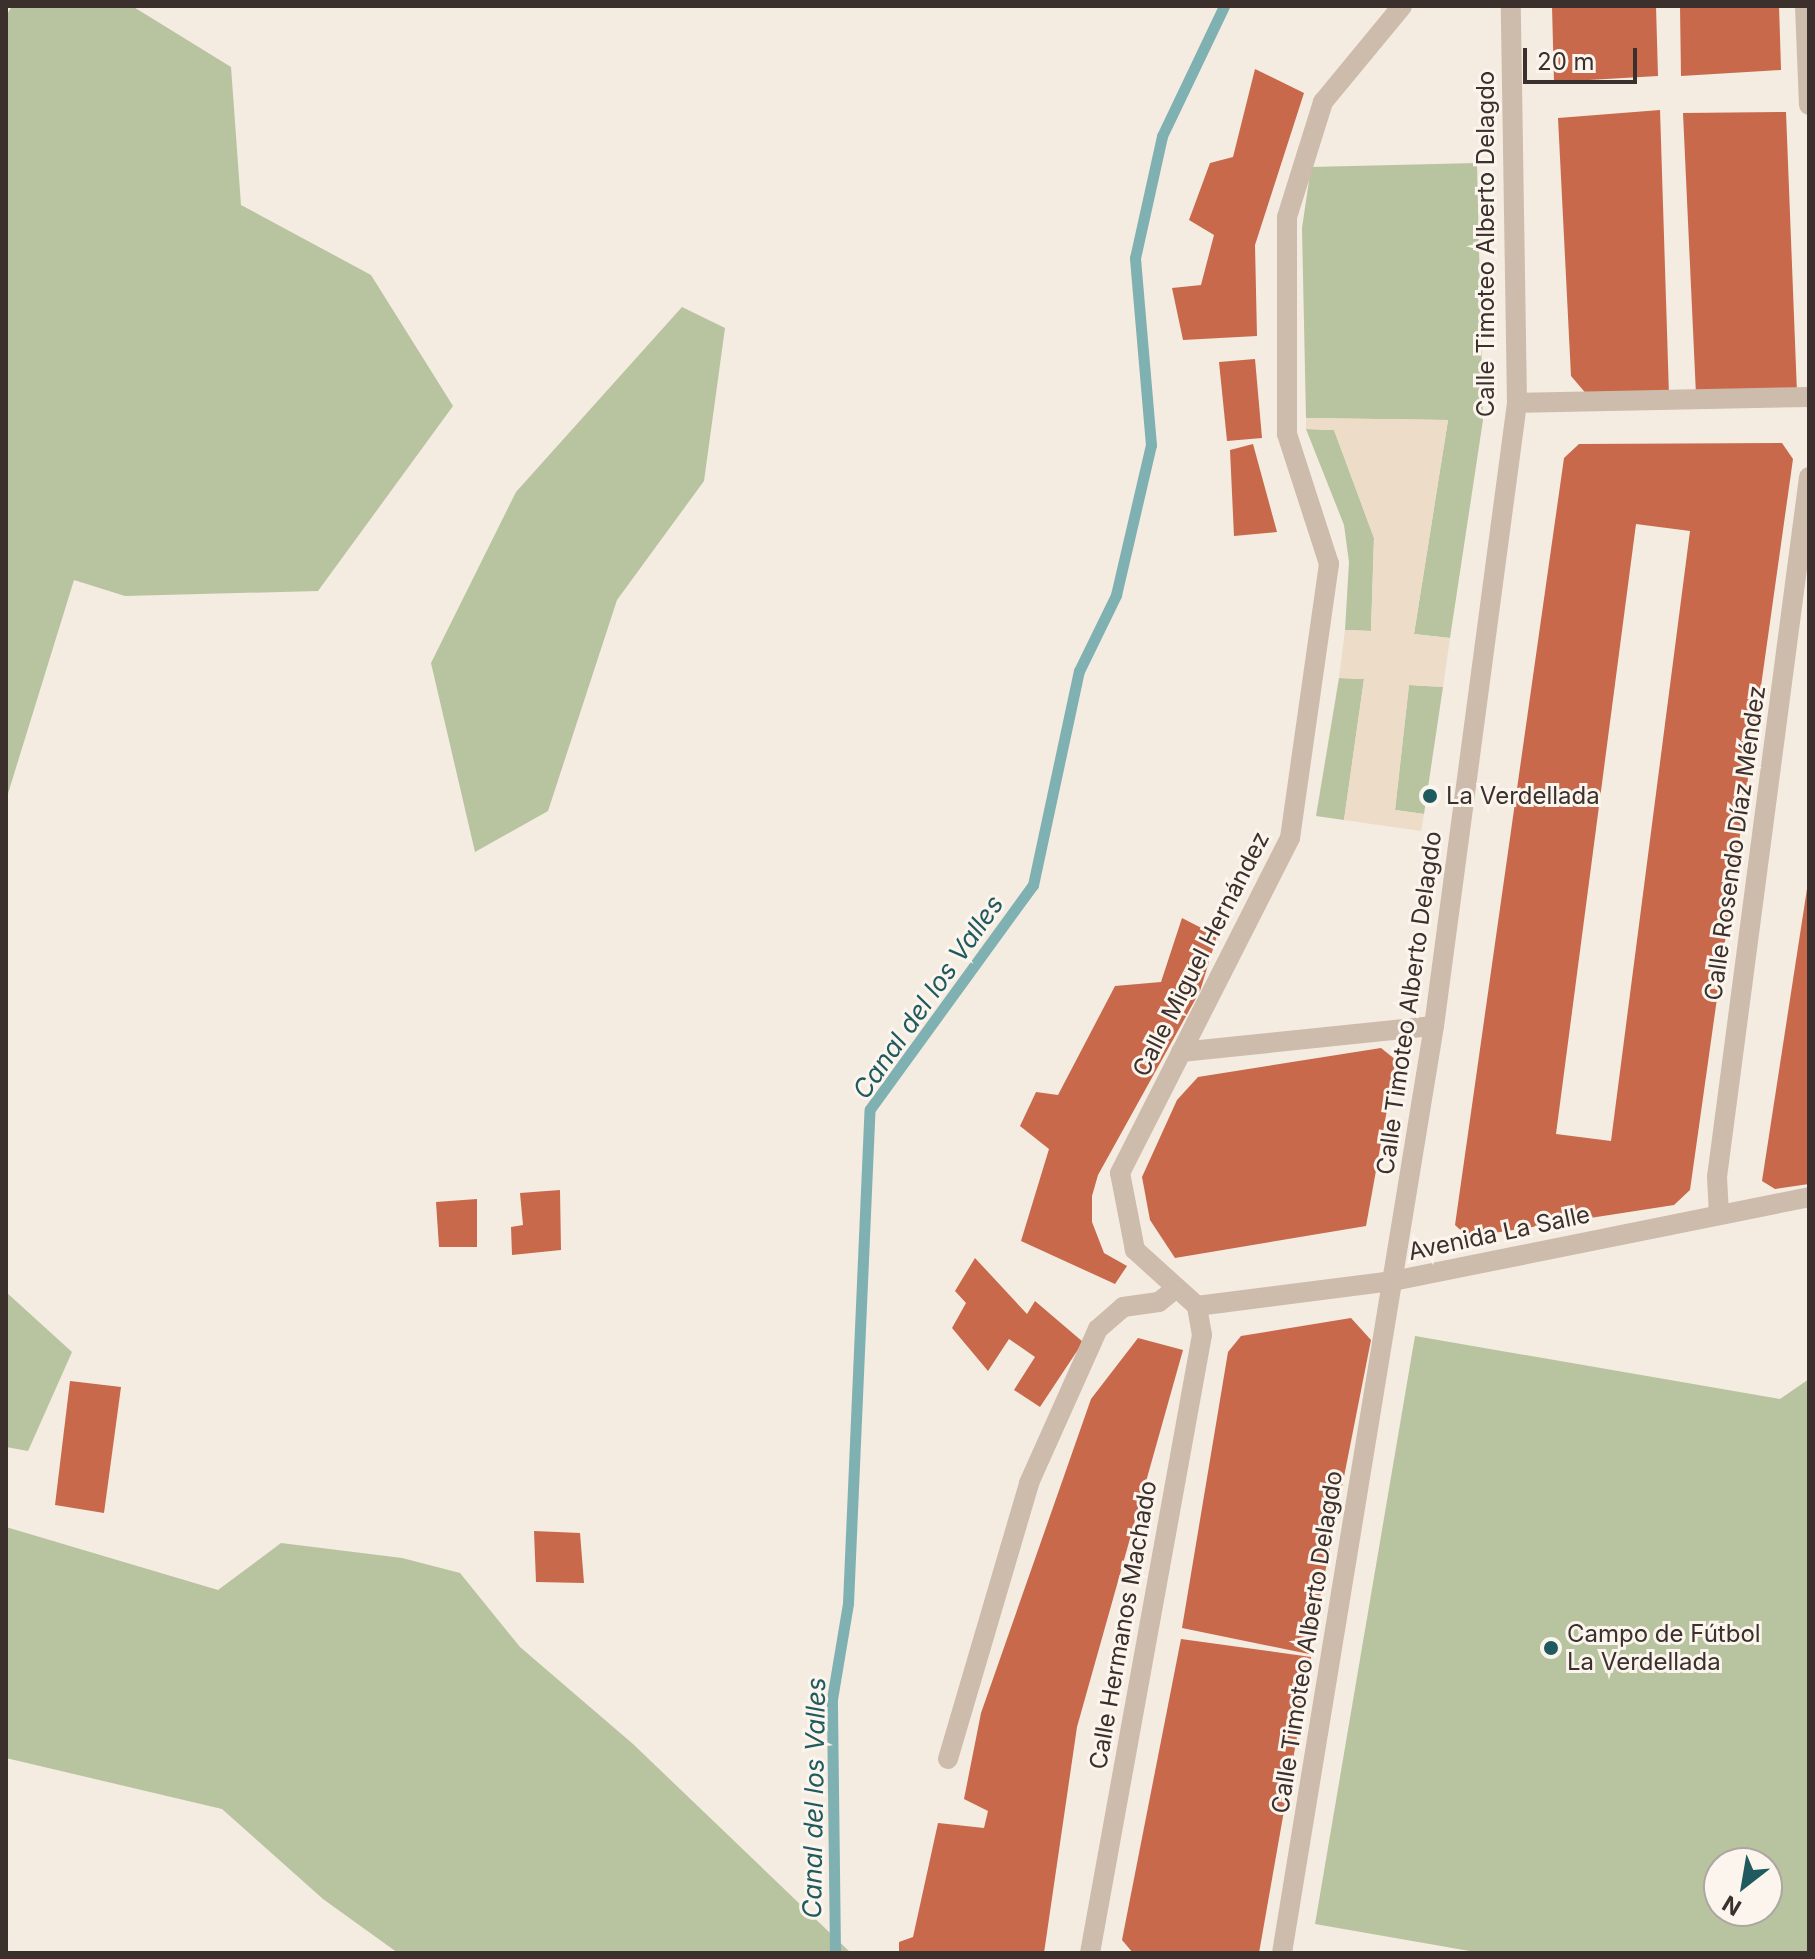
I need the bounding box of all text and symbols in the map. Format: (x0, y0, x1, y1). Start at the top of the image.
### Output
scale bar (1527, 32, 1641, 82)
text: 20 m (1537, 47, 1595, 76)
street label: Calle Timoteo Alberto Delagdo (1472, 71, 1500, 417)
street label: Calle Rosendo Díaz Méndez (1699, 684, 1771, 1002)
place label: La Verdellada (1446, 782, 1600, 810)
marker: La Verdellada (1421, 787, 1439, 805)
street label: Calle Miguel Hernández (1127, 827, 1275, 1081)
street label: Calle Timoteo Alberto Delagdo (1371, 829, 1447, 1177)
water label: Canal del los Valles (846, 889, 1010, 1105)
street label: Avenida La Salle (1405, 1200, 1593, 1266)
street label: Calle Timoteo Alberto Delagdo (1266, 1469, 1348, 1815)
street label: Calle Hermanos Machado (1083, 1478, 1163, 1772)
place label: Campo de Fútbol La Verdellada (1567, 1620, 1761, 1676)
marker: Campo de Fútbol La Verdellada (1542, 1639, 1560, 1657)
water label: Canal del los Valles (796, 1677, 832, 1919)
north arrow (1703, 1847, 1783, 1927)
text: N (1718, 1890, 1746, 1921)

